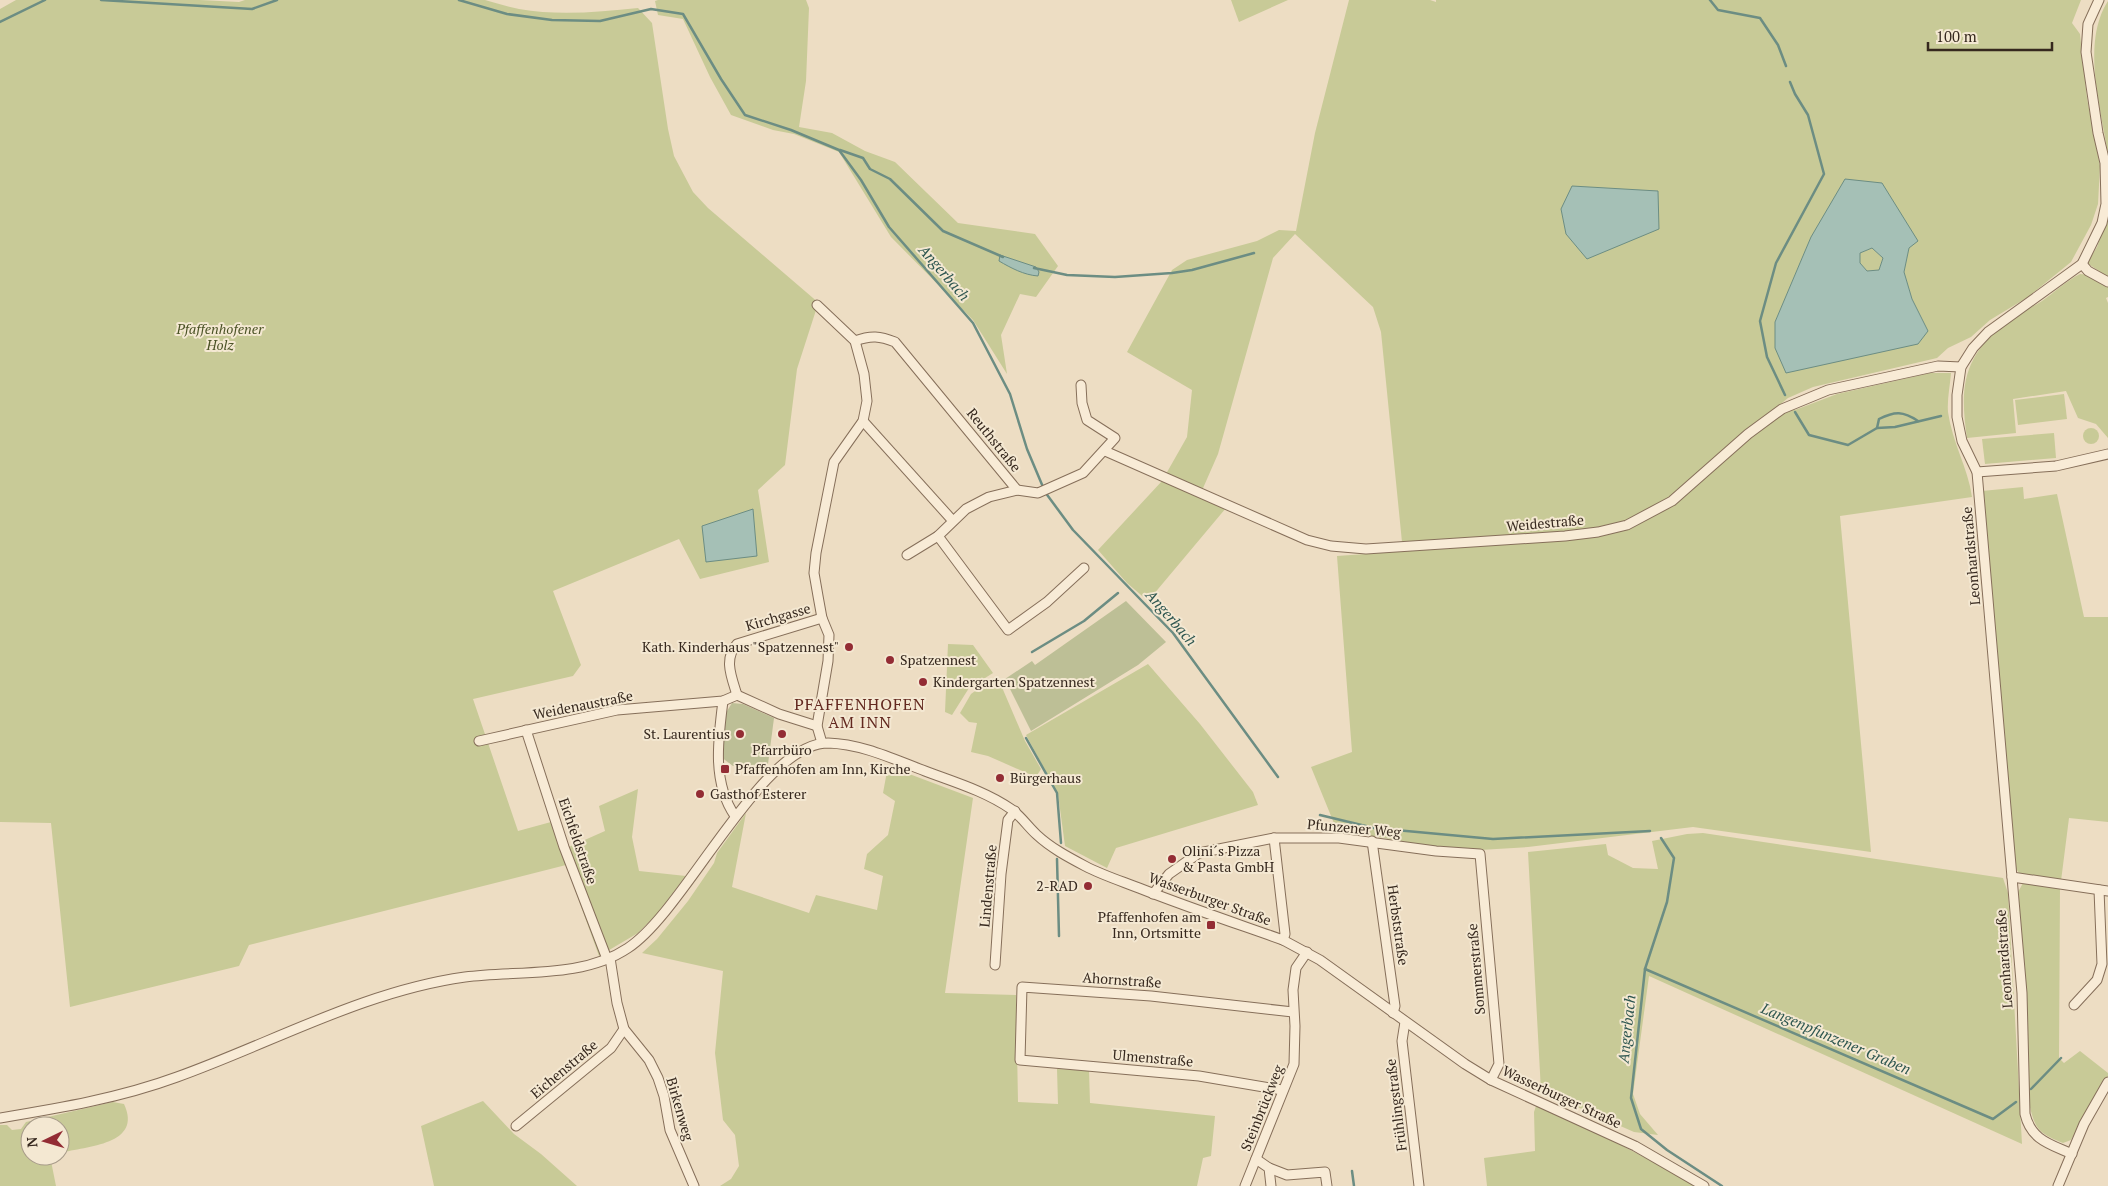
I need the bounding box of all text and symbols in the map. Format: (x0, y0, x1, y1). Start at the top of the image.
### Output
scale bar (1928, 20, 2052, 52)
text: 100 m (1936, 26, 1977, 46)
water label: Angerbach (914, 239, 975, 305)
park label: Pfaffenhofener Holz (176, 319, 264, 354)
street label: Reuthstraße (963, 404, 1026, 476)
street label: Leonhardstraße (1957, 506, 1984, 606)
street label: Weidestraße (1505, 510, 1585, 535)
water label: Angerbach (1141, 584, 1202, 650)
street label: Kirchgasse (743, 598, 813, 635)
place label: Kath. Kinderhaus "Spatzennest" (642, 637, 839, 656)
marker: Kath. Kinderhaus "Spatzennest" (843, 641, 855, 653)
place label: Spatzennest (900, 650, 977, 669)
marker: Spatzennest (884, 654, 896, 666)
place label: Kindergarten Spatzennest (933, 672, 1096, 691)
marker: Kindergarten Spatzennest (917, 676, 929, 688)
street label: Weidenaustraße (531, 686, 634, 724)
district label: PFAFFENHOFEN AM INN (794, 693, 926, 733)
place label: St. Laurentius (644, 724, 730, 743)
marker: St. Laurentius (734, 728, 746, 740)
marker: Pfarrbüro (776, 728, 788, 740)
place label: Pfarrbüro (752, 740, 812, 759)
place label: Pfaffenhofen am Inn, Kirche (735, 759, 910, 778)
marker: Pfaffenhofen am Inn, Kirche (719, 763, 731, 775)
place label: Bürgerhaus (1010, 768, 1081, 787)
marker: Bürgerhaus (994, 772, 1006, 784)
place label: Gasthof Esterer (710, 784, 807, 803)
marker: Gasthof Esterer (694, 788, 706, 800)
street label: Eichfeldstraße (555, 795, 602, 887)
street label: Pfunzener Weg (1306, 814, 1402, 841)
place label: Olini´s Pizza & Pasta GmbH (1182, 841, 1274, 876)
street label: Lindenstraße (974, 844, 1001, 928)
marker: Olini´s Pizza & Pasta GmbH (1166, 853, 1178, 865)
street label: Wasserburger Straße (1146, 868, 1274, 930)
place label: 2-RAD (1036, 876, 1078, 895)
marker: 2-RAD (1082, 880, 1094, 892)
street label: Herbststraße (1383, 883, 1414, 966)
place label: Pfaffenhofen am Inn, Ortsmitte (1098, 907, 1201, 942)
street label: Leonhardstraße (1991, 909, 2016, 1009)
marker: Pfaffenhofen am Inn, Ortsmitte (1205, 919, 1217, 931)
street label: Sommerstraße (1462, 923, 1489, 1015)
street label: Ahornstraße (1082, 967, 1162, 992)
water label: Angerbach (1612, 994, 1640, 1065)
water label: Langenpfunzener Graben (1758, 997, 1914, 1079)
street label: Eichenstraße (526, 1035, 601, 1102)
street label: Ulmenstraße (1112, 1045, 1194, 1070)
street label: Frühlingstraße (1380, 1058, 1411, 1152)
street label: Steinbrückweg (1236, 1061, 1288, 1154)
street label: Wasserburger Straße (1500, 1061, 1625, 1132)
street label: Birkenweg (662, 1075, 699, 1143)
north arrow (20, 1116, 70, 1166)
text: N (22, 1136, 41, 1148)

